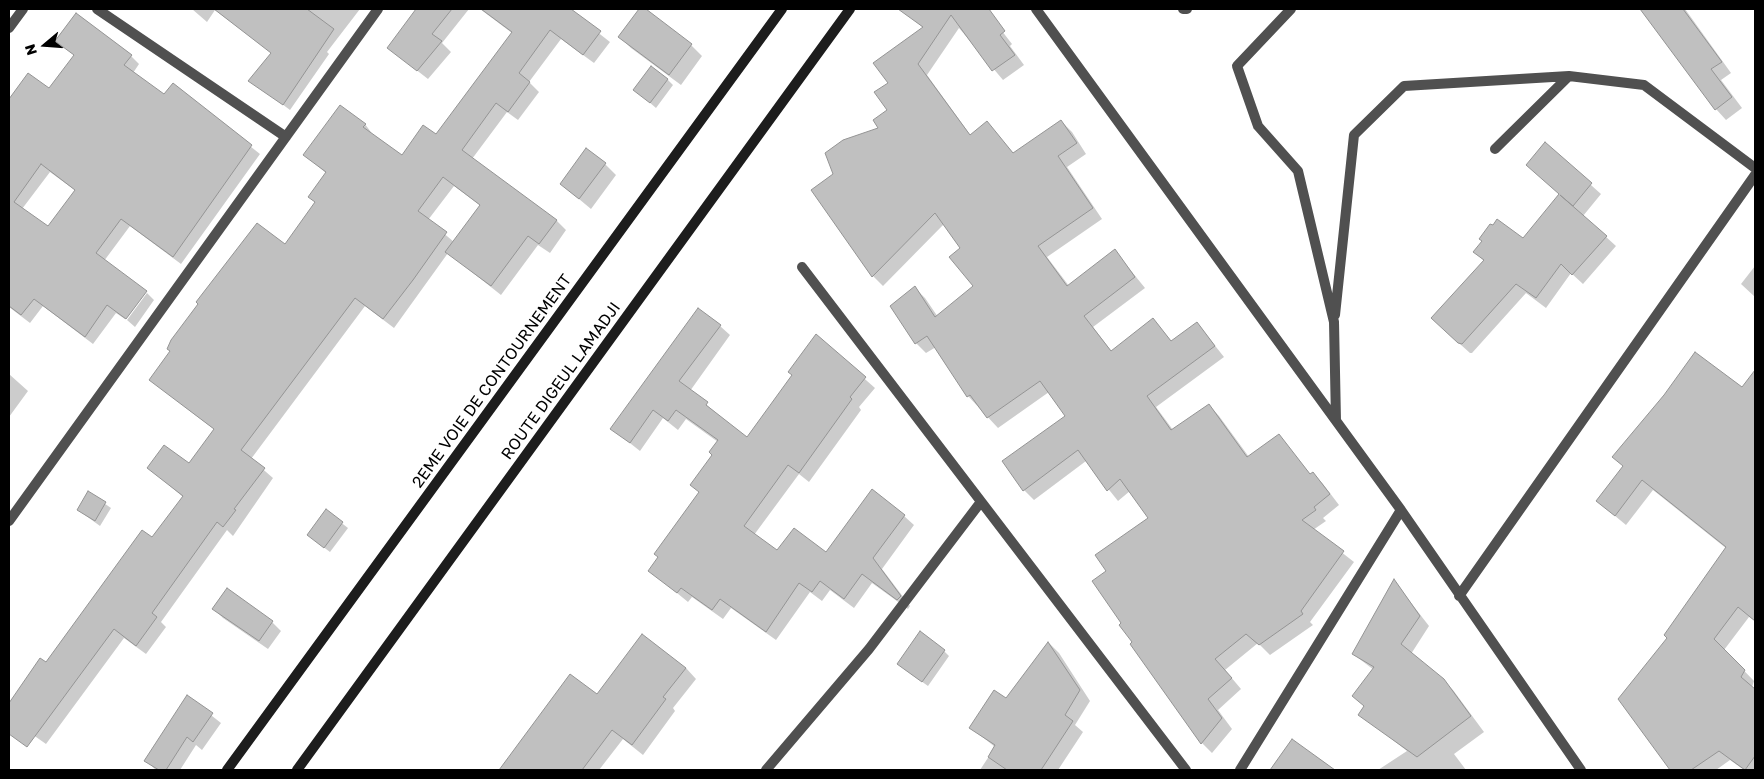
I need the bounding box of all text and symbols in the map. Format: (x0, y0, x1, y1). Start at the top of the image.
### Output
north arrow (20, 20, 70, 70)
text: N (21, 42, 40, 57)
street label: 2EME VOIE DE CONTOURNEMENT (408, 271, 576, 491)
street label: ROUTE DIGEUL LAMADJI (497, 298, 625, 464)

